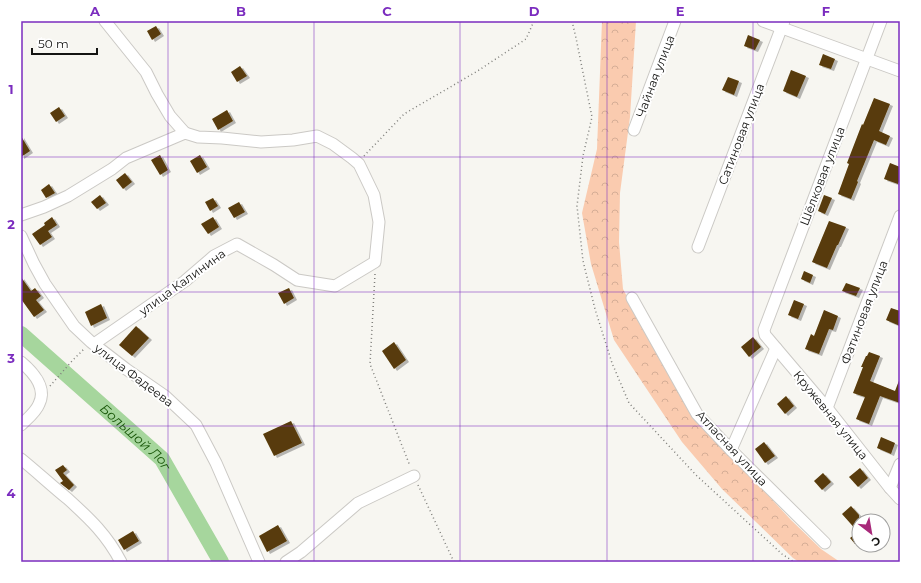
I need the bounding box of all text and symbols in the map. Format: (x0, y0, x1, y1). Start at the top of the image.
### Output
text: A (89, 3, 101, 19)
text: B (236, 3, 246, 19)
text: C (382, 3, 392, 19)
text: D (529, 3, 540, 19)
text: E (676, 3, 685, 19)
text: F (822, 3, 830, 19)
scale bar (32, 30, 97, 56)
street label: Чайная улица (632, 33, 678, 119)
text: 50 m (38, 36, 69, 51)
text: 1 (8, 81, 14, 97)
street label: Сатиновая улица (715, 81, 767, 187)
street label: Шёлковая улица (796, 124, 848, 228)
text: 2 (7, 216, 15, 232)
street label: улица Калинина (135, 246, 228, 319)
street label: Фатиновая улица (837, 258, 891, 366)
street label: улица Фадеева (91, 340, 177, 410)
text: 3 (6, 350, 15, 366)
street label: Кружевная улица (790, 367, 872, 463)
water label: Большой Лог (97, 400, 175, 473)
street label: Атласная улица (693, 407, 771, 489)
text: 4 (7, 485, 16, 501)
north arrow (851, 513, 891, 553)
text: С (869, 534, 883, 550)

